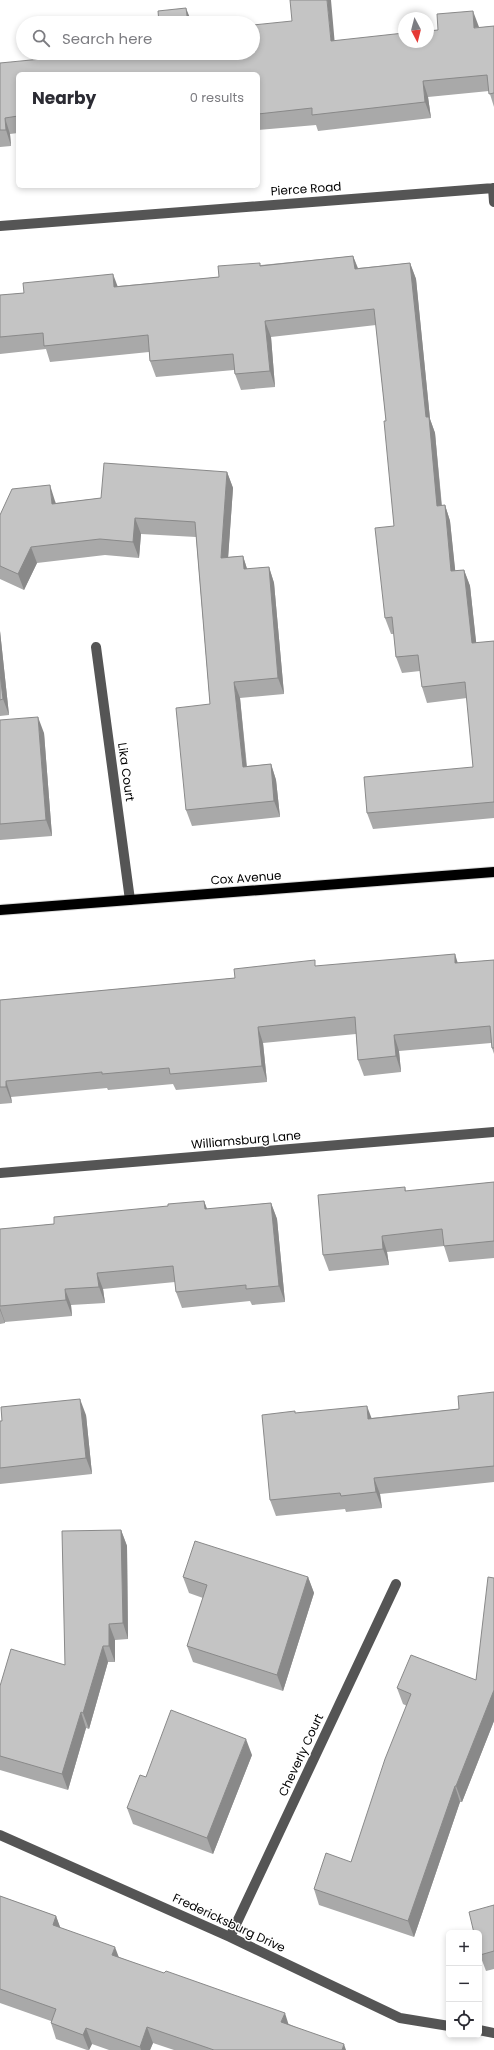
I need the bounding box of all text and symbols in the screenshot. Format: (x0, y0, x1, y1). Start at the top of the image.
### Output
north arrow (398, 12, 434, 48)
search box (16, 16, 260, 60)
icon: search (30, 27, 52, 49)
text: Search here (62, 28, 152, 49)
text: Nearby (32, 86, 96, 110)
text: 0 results (190, 88, 244, 107)
street label: Pierce Road (270, 178, 342, 199)
street label: Lika Court (114, 741, 139, 802)
street label: Cox Avenue (210, 867, 282, 888)
street label: Williamsburg Lane (190, 1126, 302, 1153)
street label: Cheverly Court (274, 1711, 327, 1799)
street label: Fredericksburg Drive (170, 1889, 288, 1956)
map controls (446, 1930, 482, 2038)
button: + (446, 1930, 482, 1966)
button: − (446, 1966, 482, 2002)
button: locate (446, 2002, 482, 2038)

